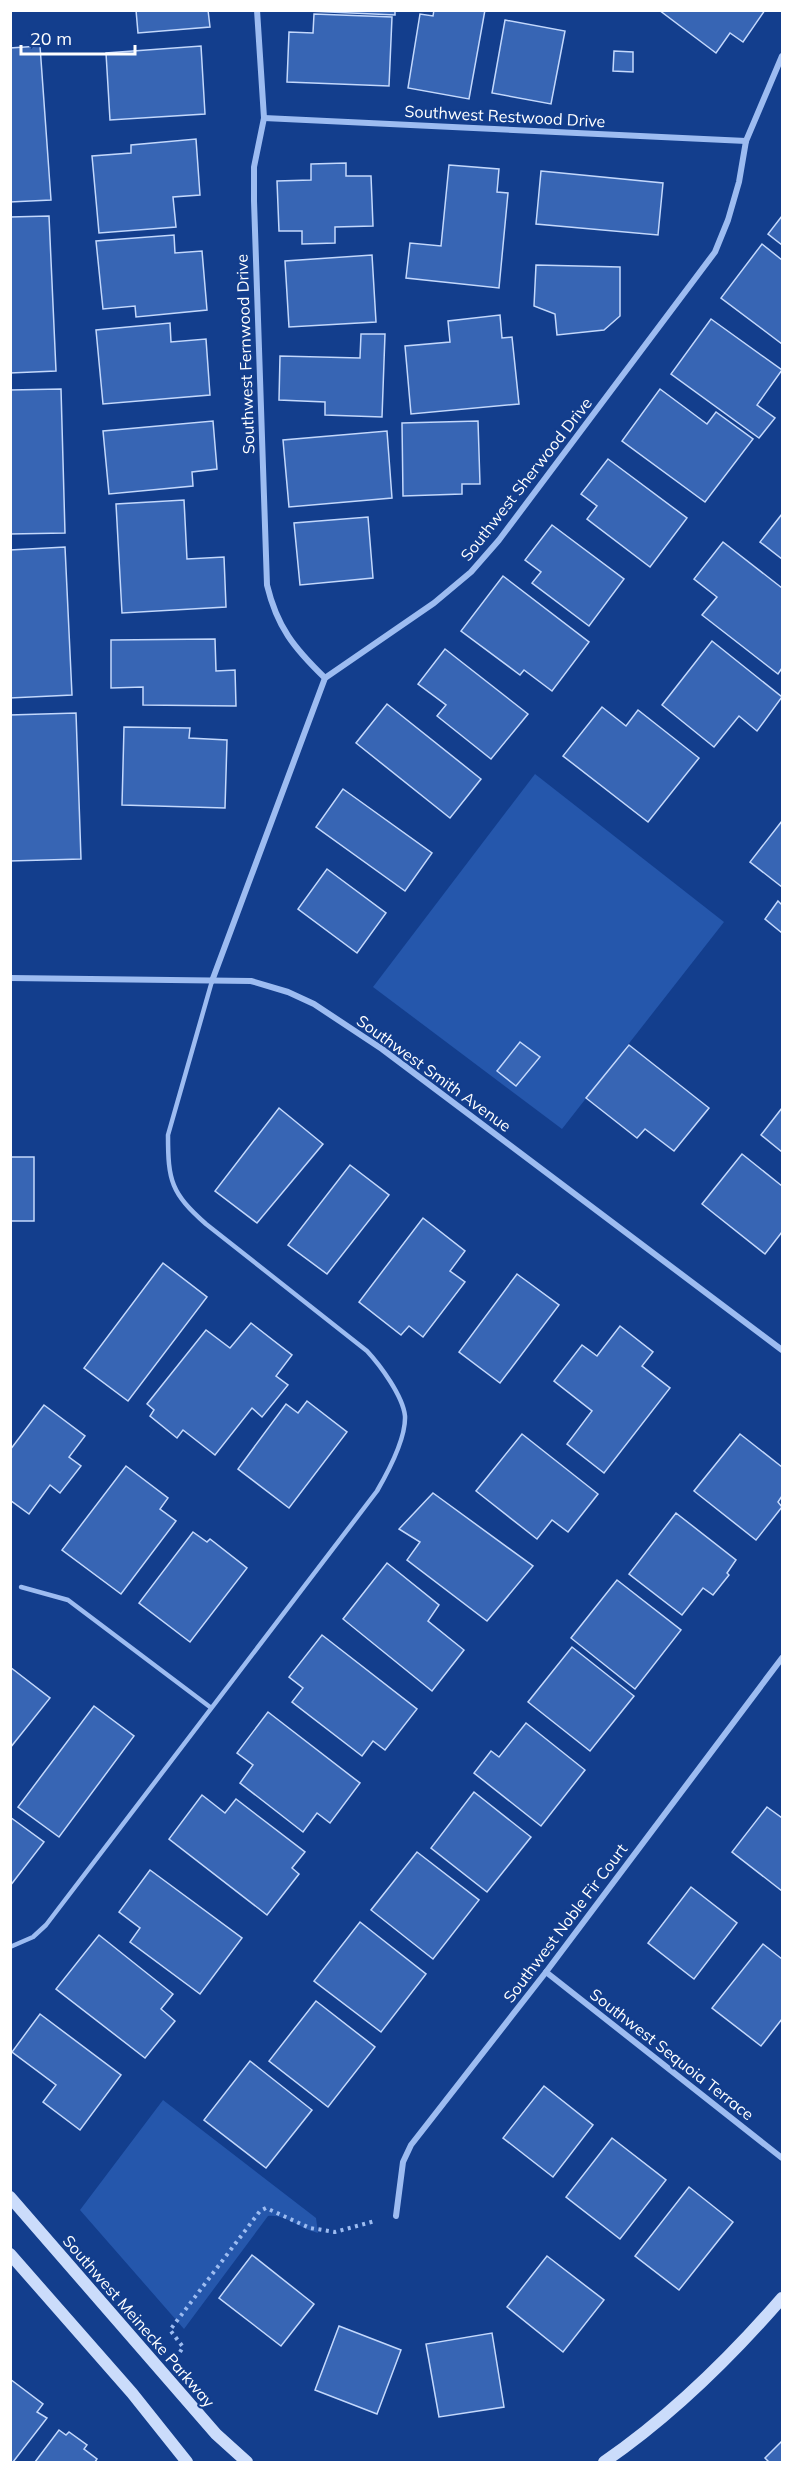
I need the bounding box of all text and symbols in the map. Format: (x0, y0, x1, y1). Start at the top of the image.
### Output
scale bar (21, 18, 135, 56)
text: 20 m (30, 27, 72, 50)
street label: Southwest Restwood Drive (404, 101, 606, 131)
street label: Southwest Fernwood Drive (232, 254, 258, 454)
street label: Southwest Sherwood Drive (456, 393, 596, 565)
street label: Southwest Smith Avenue (353, 1010, 515, 1136)
street label: Southwest Noble Fir Court (499, 1839, 632, 2007)
street label: Southwest Sequoia Terrace (586, 1984, 758, 2124)
street label: Southwest Meinecke Parkway (59, 2231, 220, 2412)

